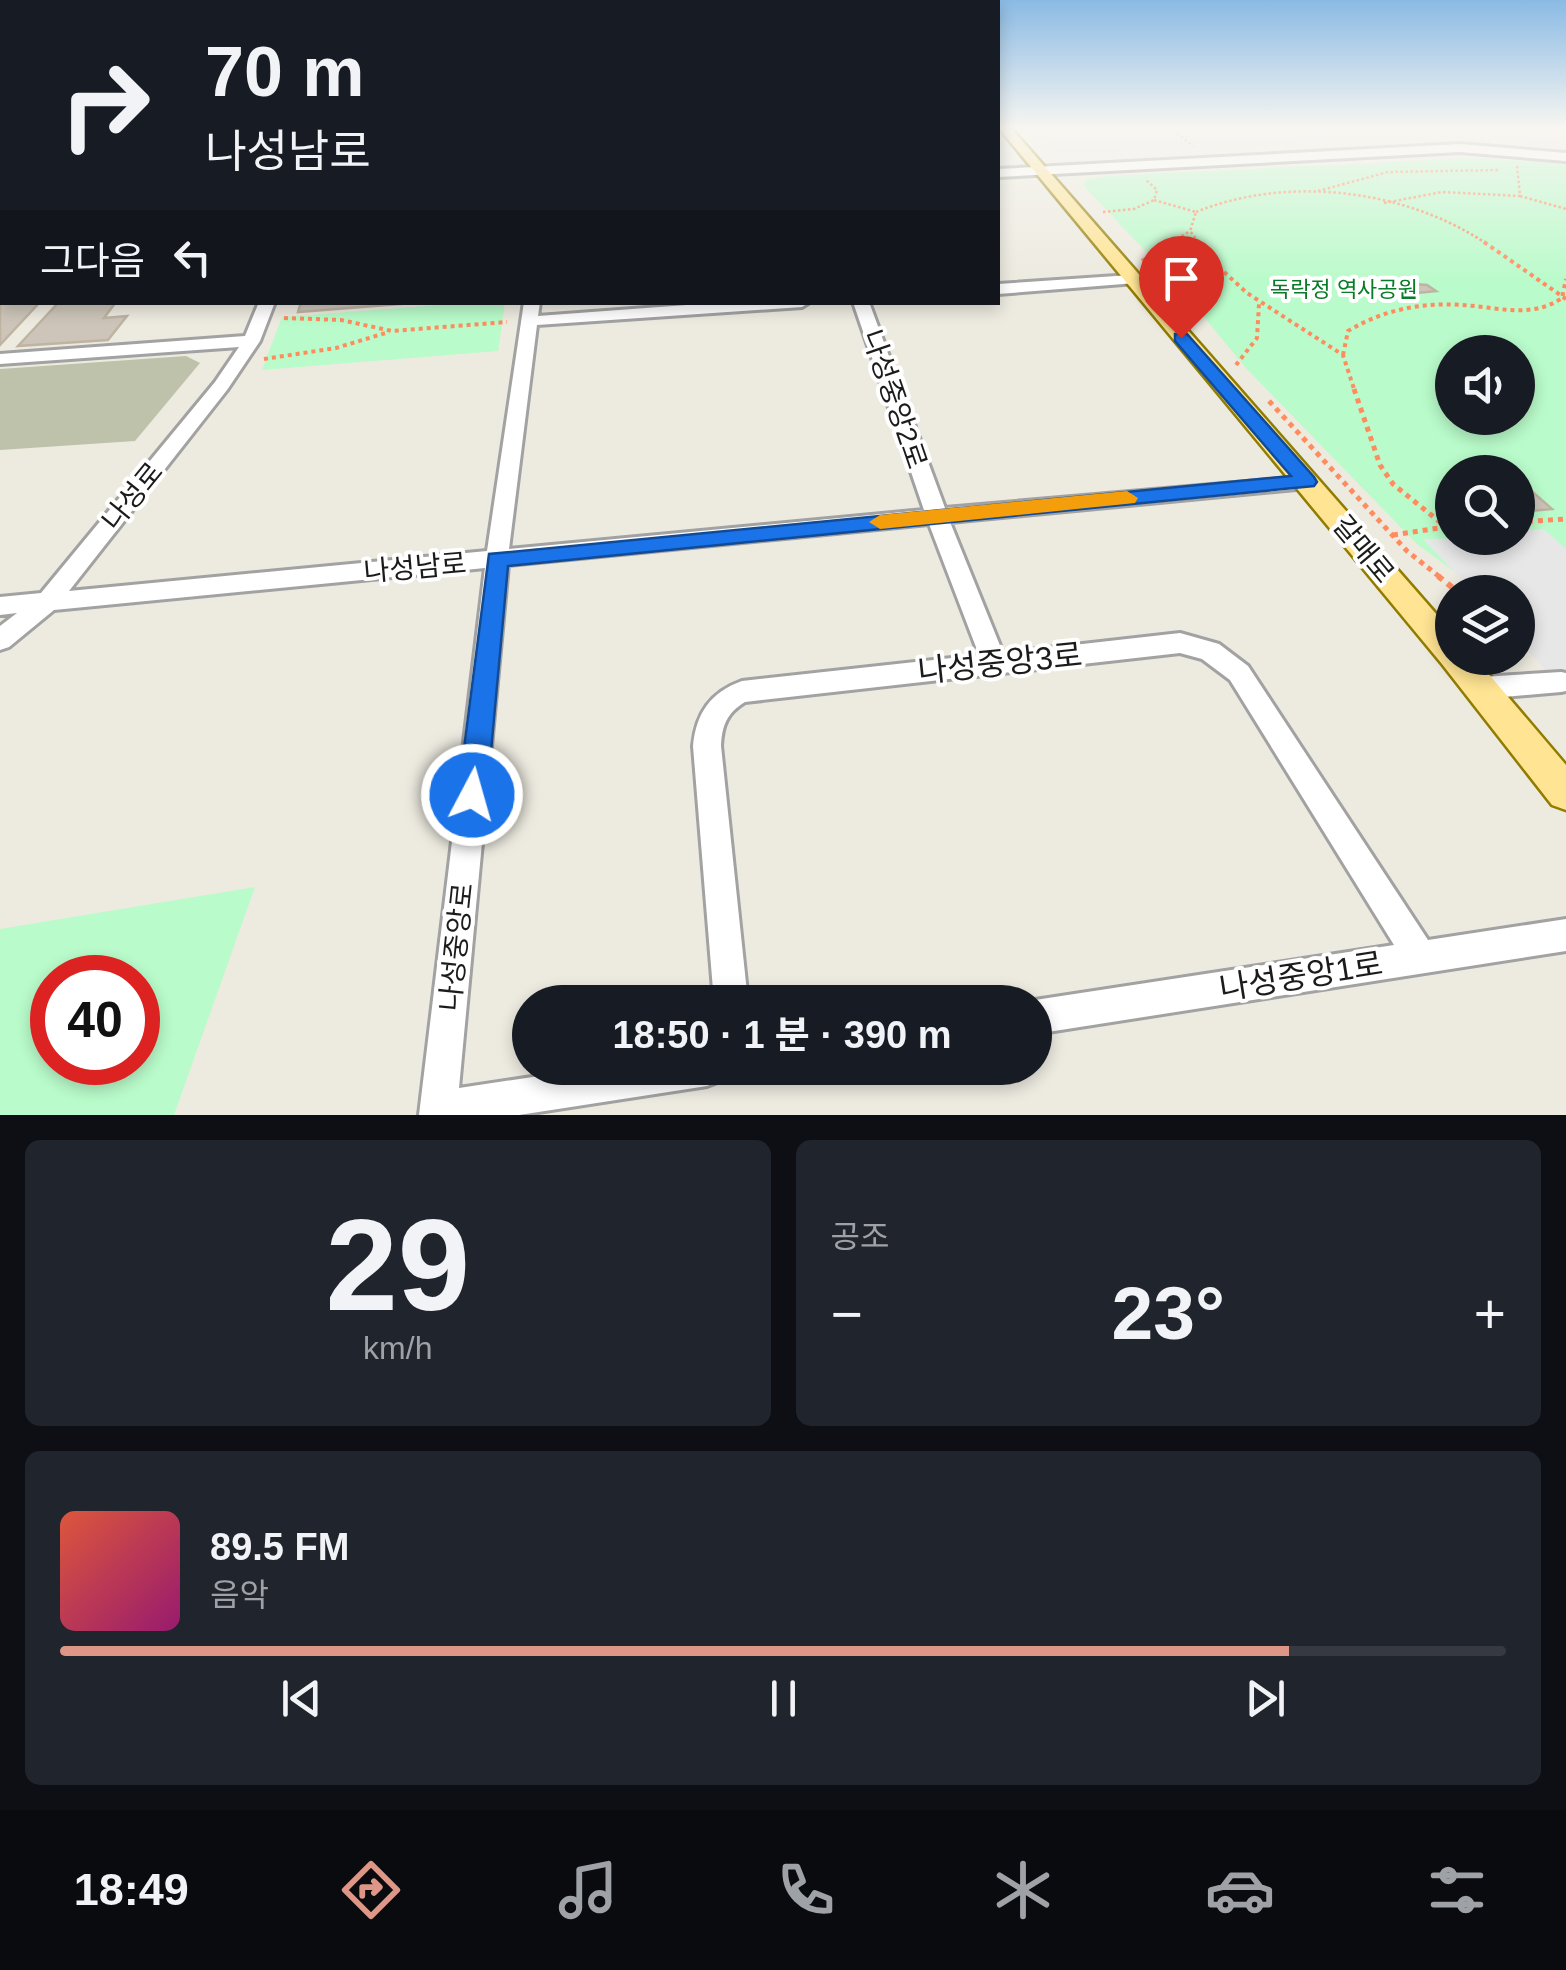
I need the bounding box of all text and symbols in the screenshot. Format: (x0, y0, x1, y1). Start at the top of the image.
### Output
text: 70 m (205, 33, 365, 111)
icon: right (40, 40, 170, 170)
text: 나성남로 (205, 126, 371, 177)
icon: left (165, 230, 220, 285)
pin (1139, 236, 1224, 339)
text: 그다음 (40, 240, 145, 282)
icon: arrive (1154, 251, 1209, 306)
park label: 독락정 역사공원 (1270, 277, 1418, 302)
street label: 나성중앙2로 (856, 326, 933, 472)
map controls (1435, 335, 1535, 675)
button: sound (1435, 335, 1535, 435)
button: search (1435, 455, 1535, 555)
street label: 나성로 (96, 457, 169, 536)
street label: 갈매로 (1327, 510, 1400, 589)
street label: 나성남로 (362, 548, 468, 587)
button: layers (1435, 575, 1535, 675)
street label: 나성중앙3로 (916, 636, 1084, 690)
position arrow (420, 743, 524, 847)
street label: 나성중앙로 (434, 881, 479, 1013)
street label: 나성중앙1로 (1217, 945, 1385, 1007)
speed limit sign: 40 (30, 955, 160, 1085)
text: 18:50 · 1 분 · 390 m (612, 1014, 952, 1056)
text: 29 (325, 1192, 470, 1338)
text: 공조 (831, 1219, 889, 1255)
text: 23° (1112, 1271, 1225, 1355)
text: − (831, 1283, 863, 1345)
text: + (1474, 1283, 1506, 1345)
text: km/h (363, 1330, 432, 1366)
text: 89.5 FM (210, 1526, 349, 1568)
text: 음악 (210, 1577, 269, 1613)
icon: previous (274, 1671, 329, 1726)
icon: pause (756, 1671, 811, 1726)
icon: next (1238, 1671, 1293, 1726)
icon: directions (336, 1855, 406, 1925)
icon: music (553, 1855, 623, 1925)
icon: phone (771, 1855, 841, 1925)
icon: climate (988, 1855, 1058, 1925)
icon: car (1205, 1855, 1275, 1925)
icon: filters (1422, 1855, 1492, 1925)
text: 18:49 (74, 1864, 189, 1915)

